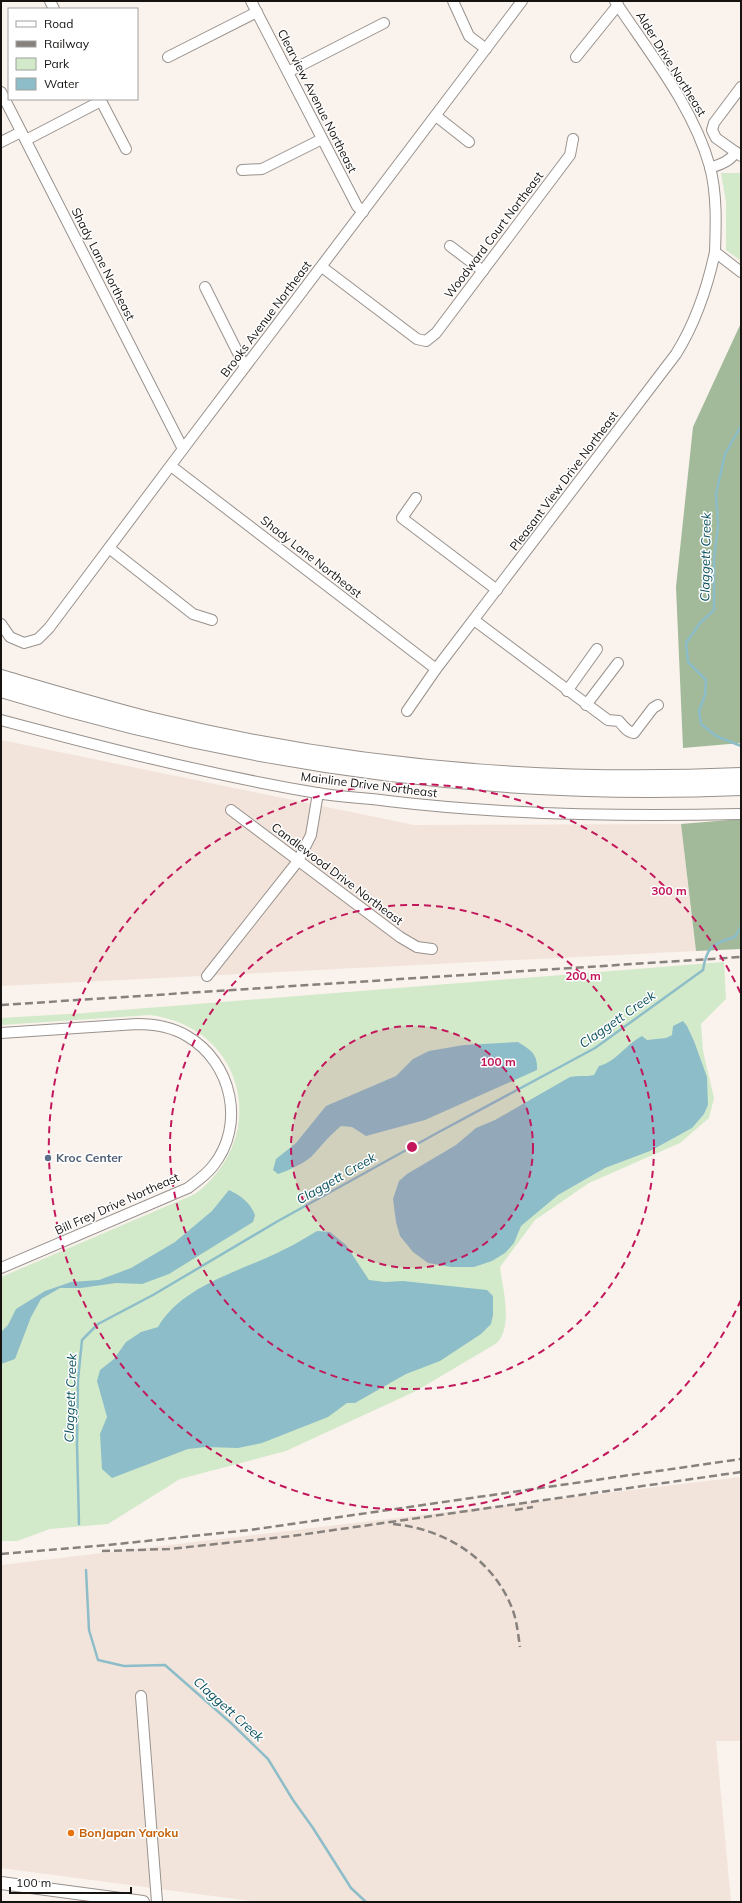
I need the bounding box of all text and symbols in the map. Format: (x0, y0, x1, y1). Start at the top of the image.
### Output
legend (8, 8, 138, 100)
street label: Alder Drive Northeast (633, 9, 710, 119)
text: Road (44, 16, 73, 31)
street label: Clearview Avenue Northeast (275, 26, 360, 175)
text: Railway (44, 36, 90, 51)
text: Park (44, 56, 70, 71)
text: Water (44, 76, 80, 91)
street label: Woodward Court Northeast (441, 168, 546, 301)
street label: Shady Lane Northeast (69, 205, 138, 323)
street label: Brooks Avenue Northeast (217, 258, 314, 380)
street label: Pleasant View Drive Northeast (506, 408, 621, 553)
street label: Shady Lane Northeast (258, 512, 365, 601)
water label: Claggett Creek (696, 512, 714, 602)
street label: Mainline Drive Northeast (300, 769, 438, 800)
street label: Candlewood Drive Northeast (269, 819, 406, 928)
text: 300 m (651, 883, 687, 898)
text: 200 m (565, 968, 601, 983)
water label: Claggett Creek (576, 987, 658, 1051)
text: 100 m (480, 1054, 516, 1069)
centre of rings (405, 1140, 419, 1154)
water label: Claggett Creek (293, 1149, 379, 1207)
place label: Kroc Center (56, 1150, 123, 1165)
marker: Kroc Center (43, 1153, 53, 1163)
street label: Bill Frey Drive Northeast (52, 1169, 181, 1238)
water label: Claggett Creek (60, 1353, 80, 1443)
water label: Claggett Creek (190, 1673, 268, 1745)
place label: BonJapan Yaroku (79, 1825, 178, 1840)
marker: BonJapan Yaroku (66, 1828, 76, 1838)
scale bar (10, 1869, 131, 1895)
text: 100 m (16, 1875, 51, 1890)

